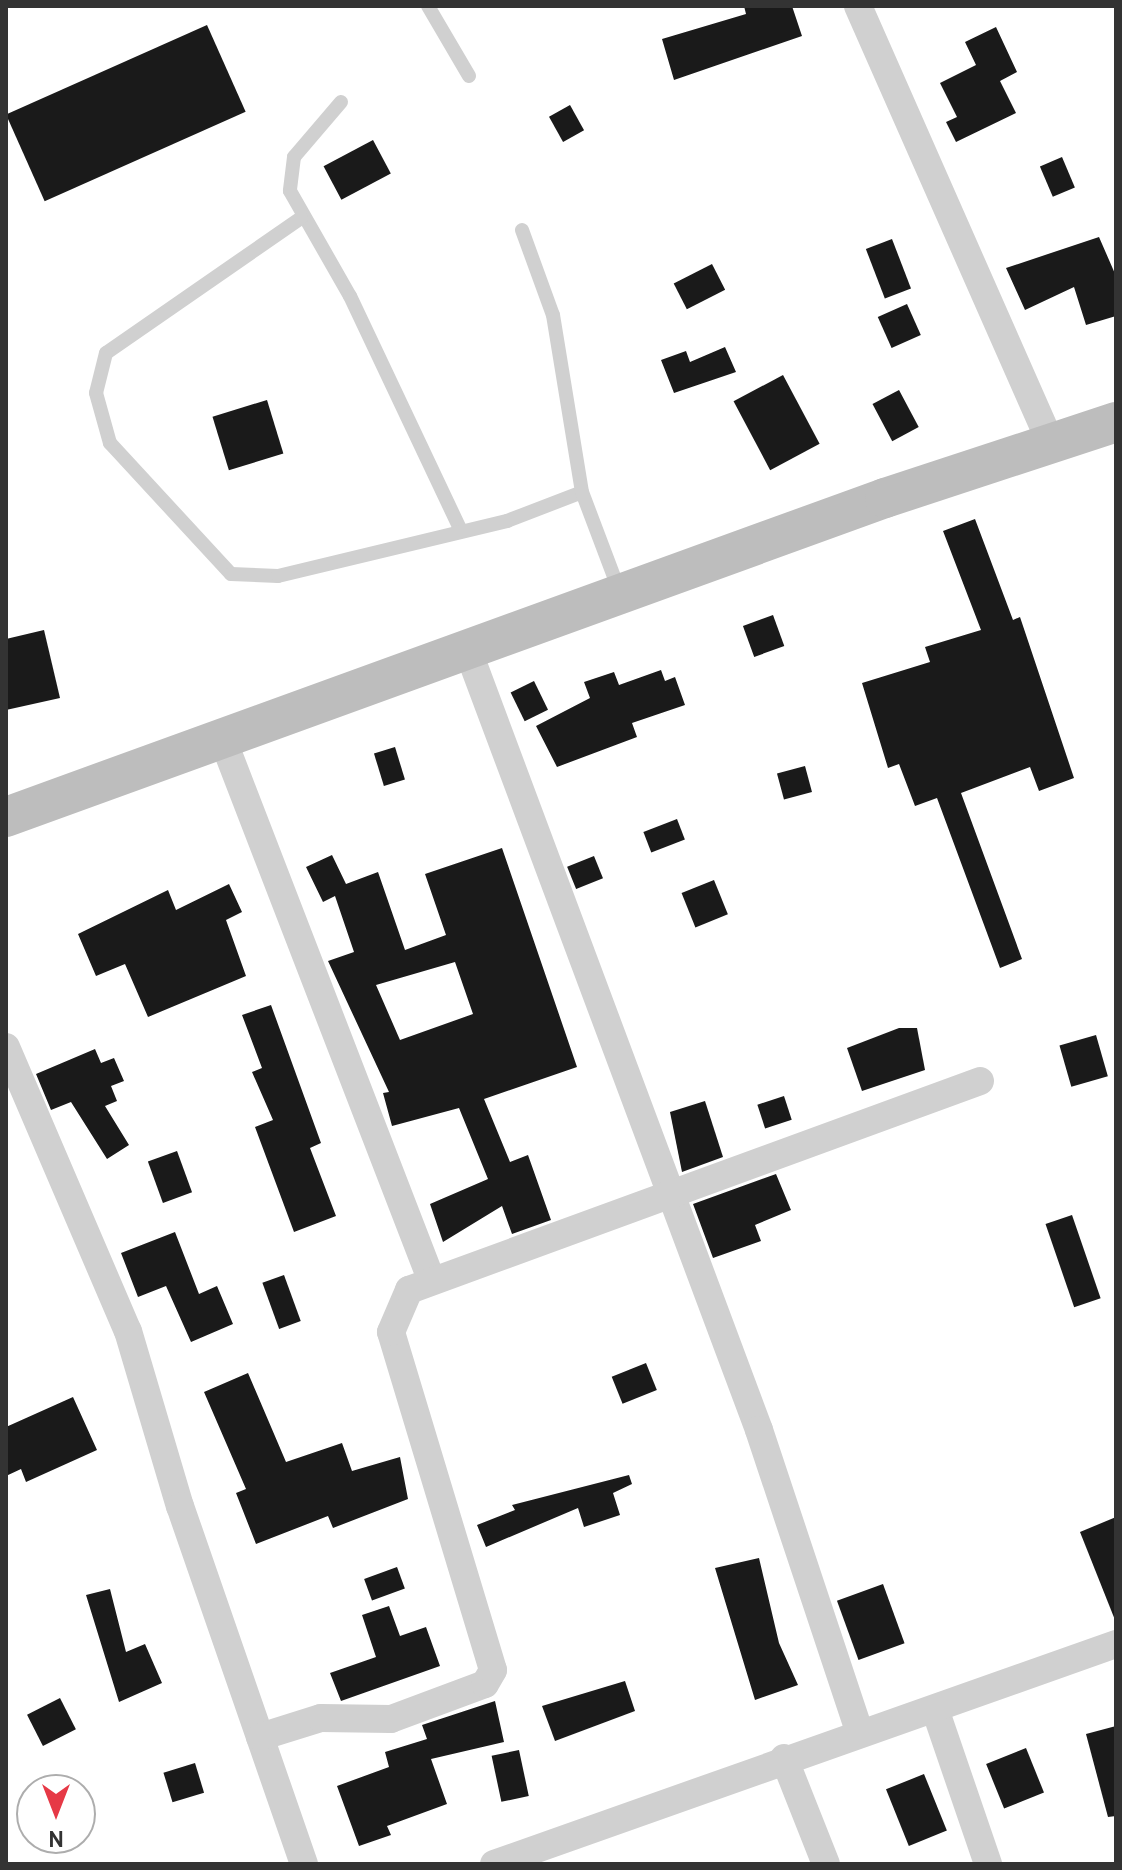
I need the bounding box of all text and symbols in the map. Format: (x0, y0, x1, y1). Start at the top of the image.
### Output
north arrow (16, 1774, 96, 1854)
text: N (48, 1823, 64, 1850)

